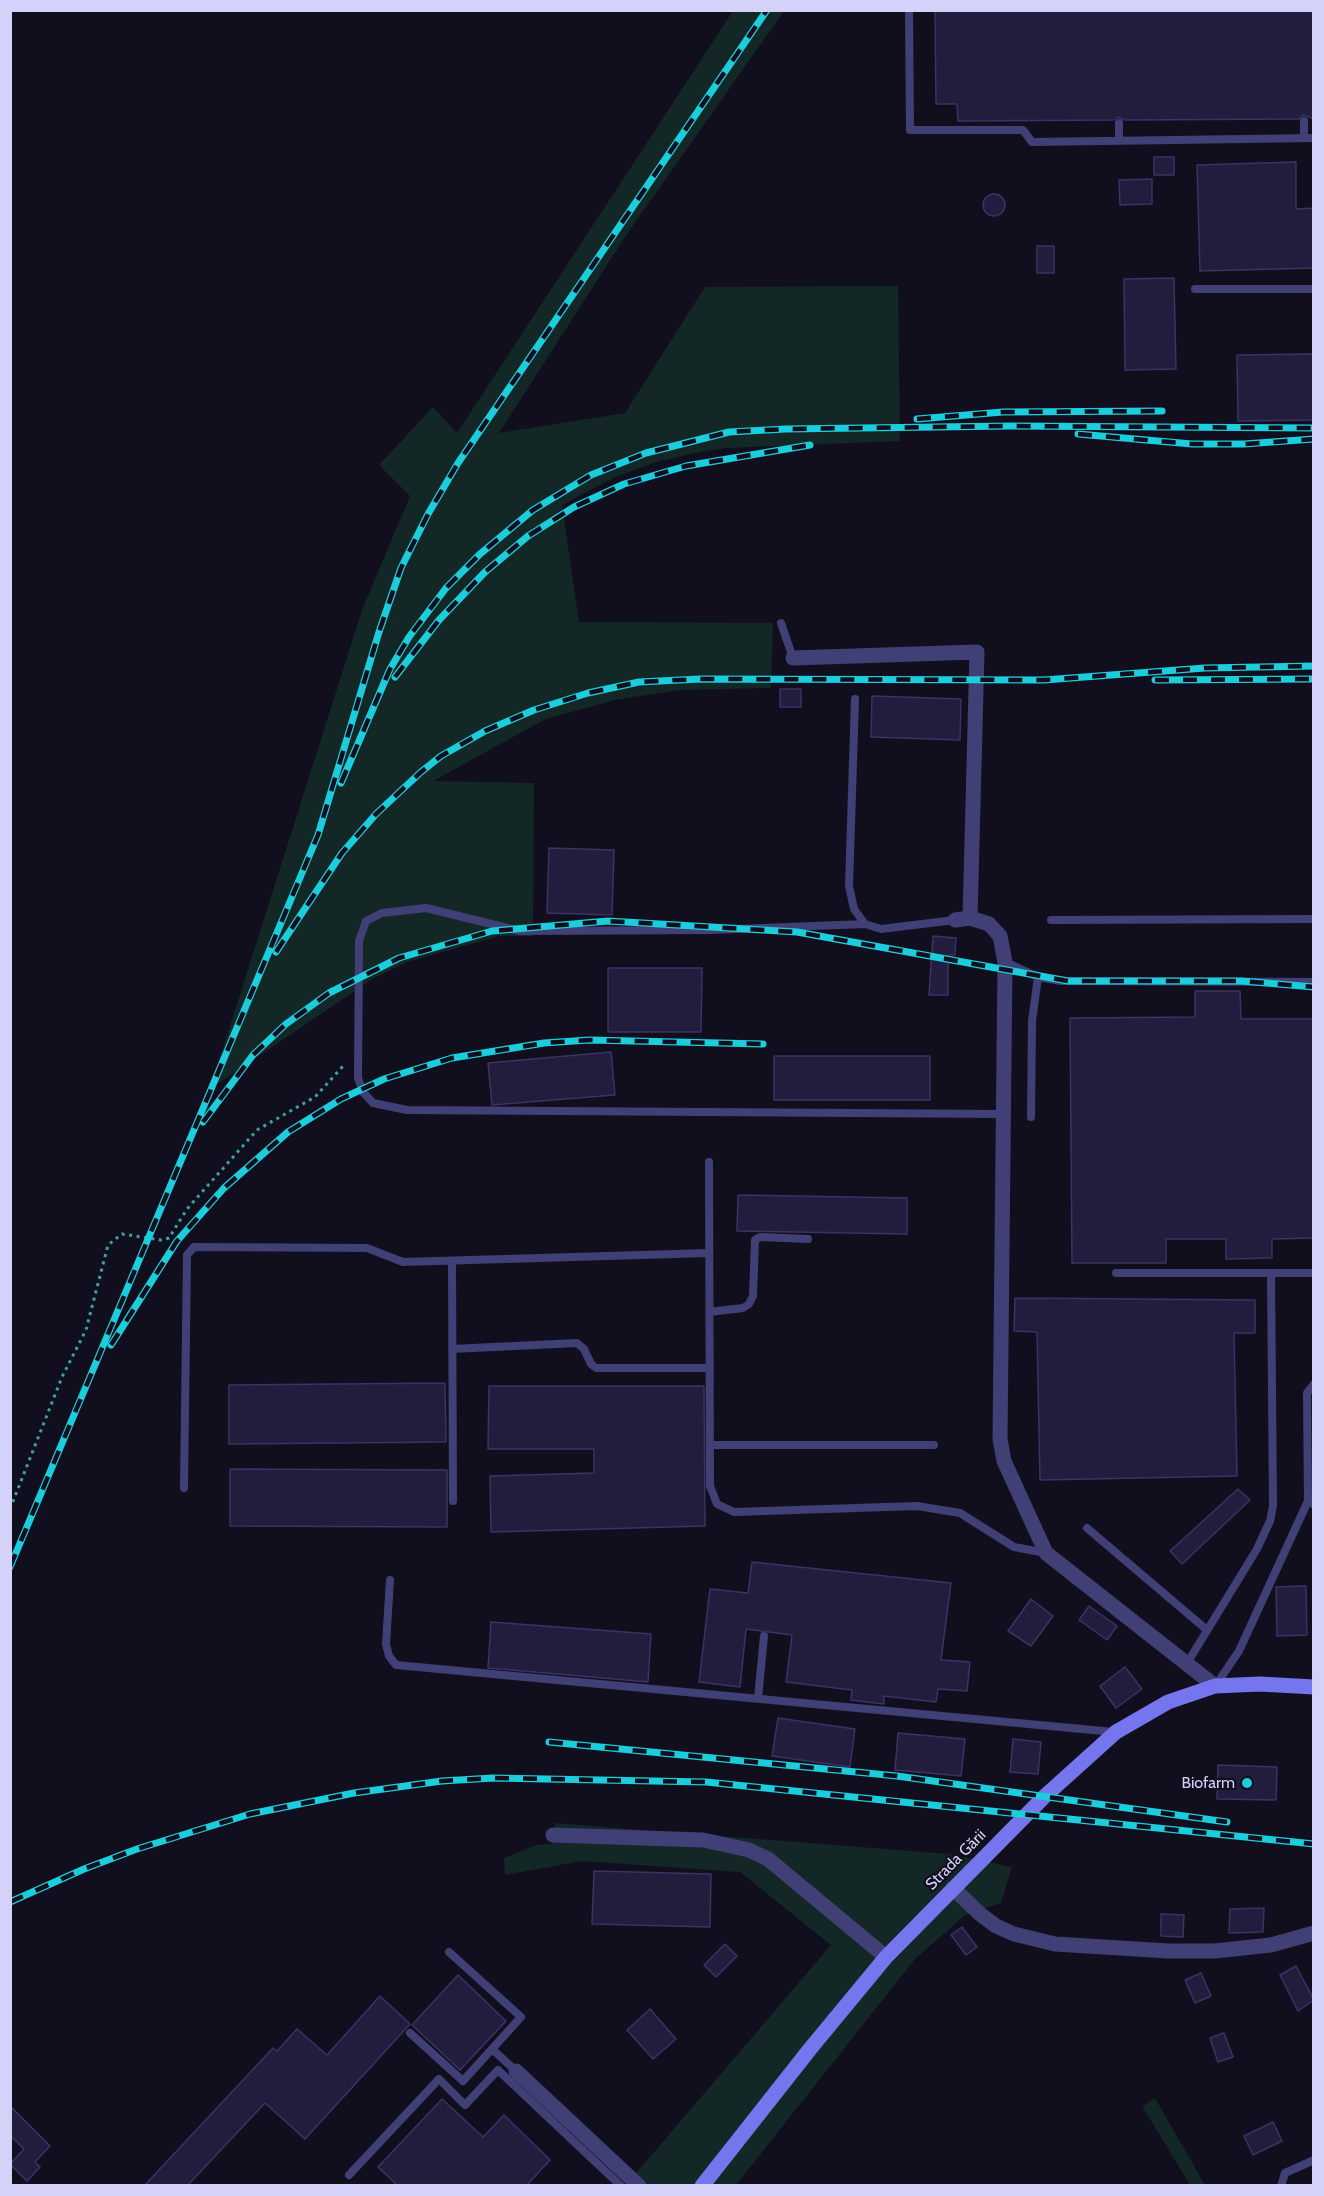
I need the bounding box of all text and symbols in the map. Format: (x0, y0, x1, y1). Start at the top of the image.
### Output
place label: Biofarm (1181, 1773, 1235, 1793)
marker: Biofarm (1240, 1776, 1254, 1790)
street label: Strada Gării (922, 1826, 990, 1894)

